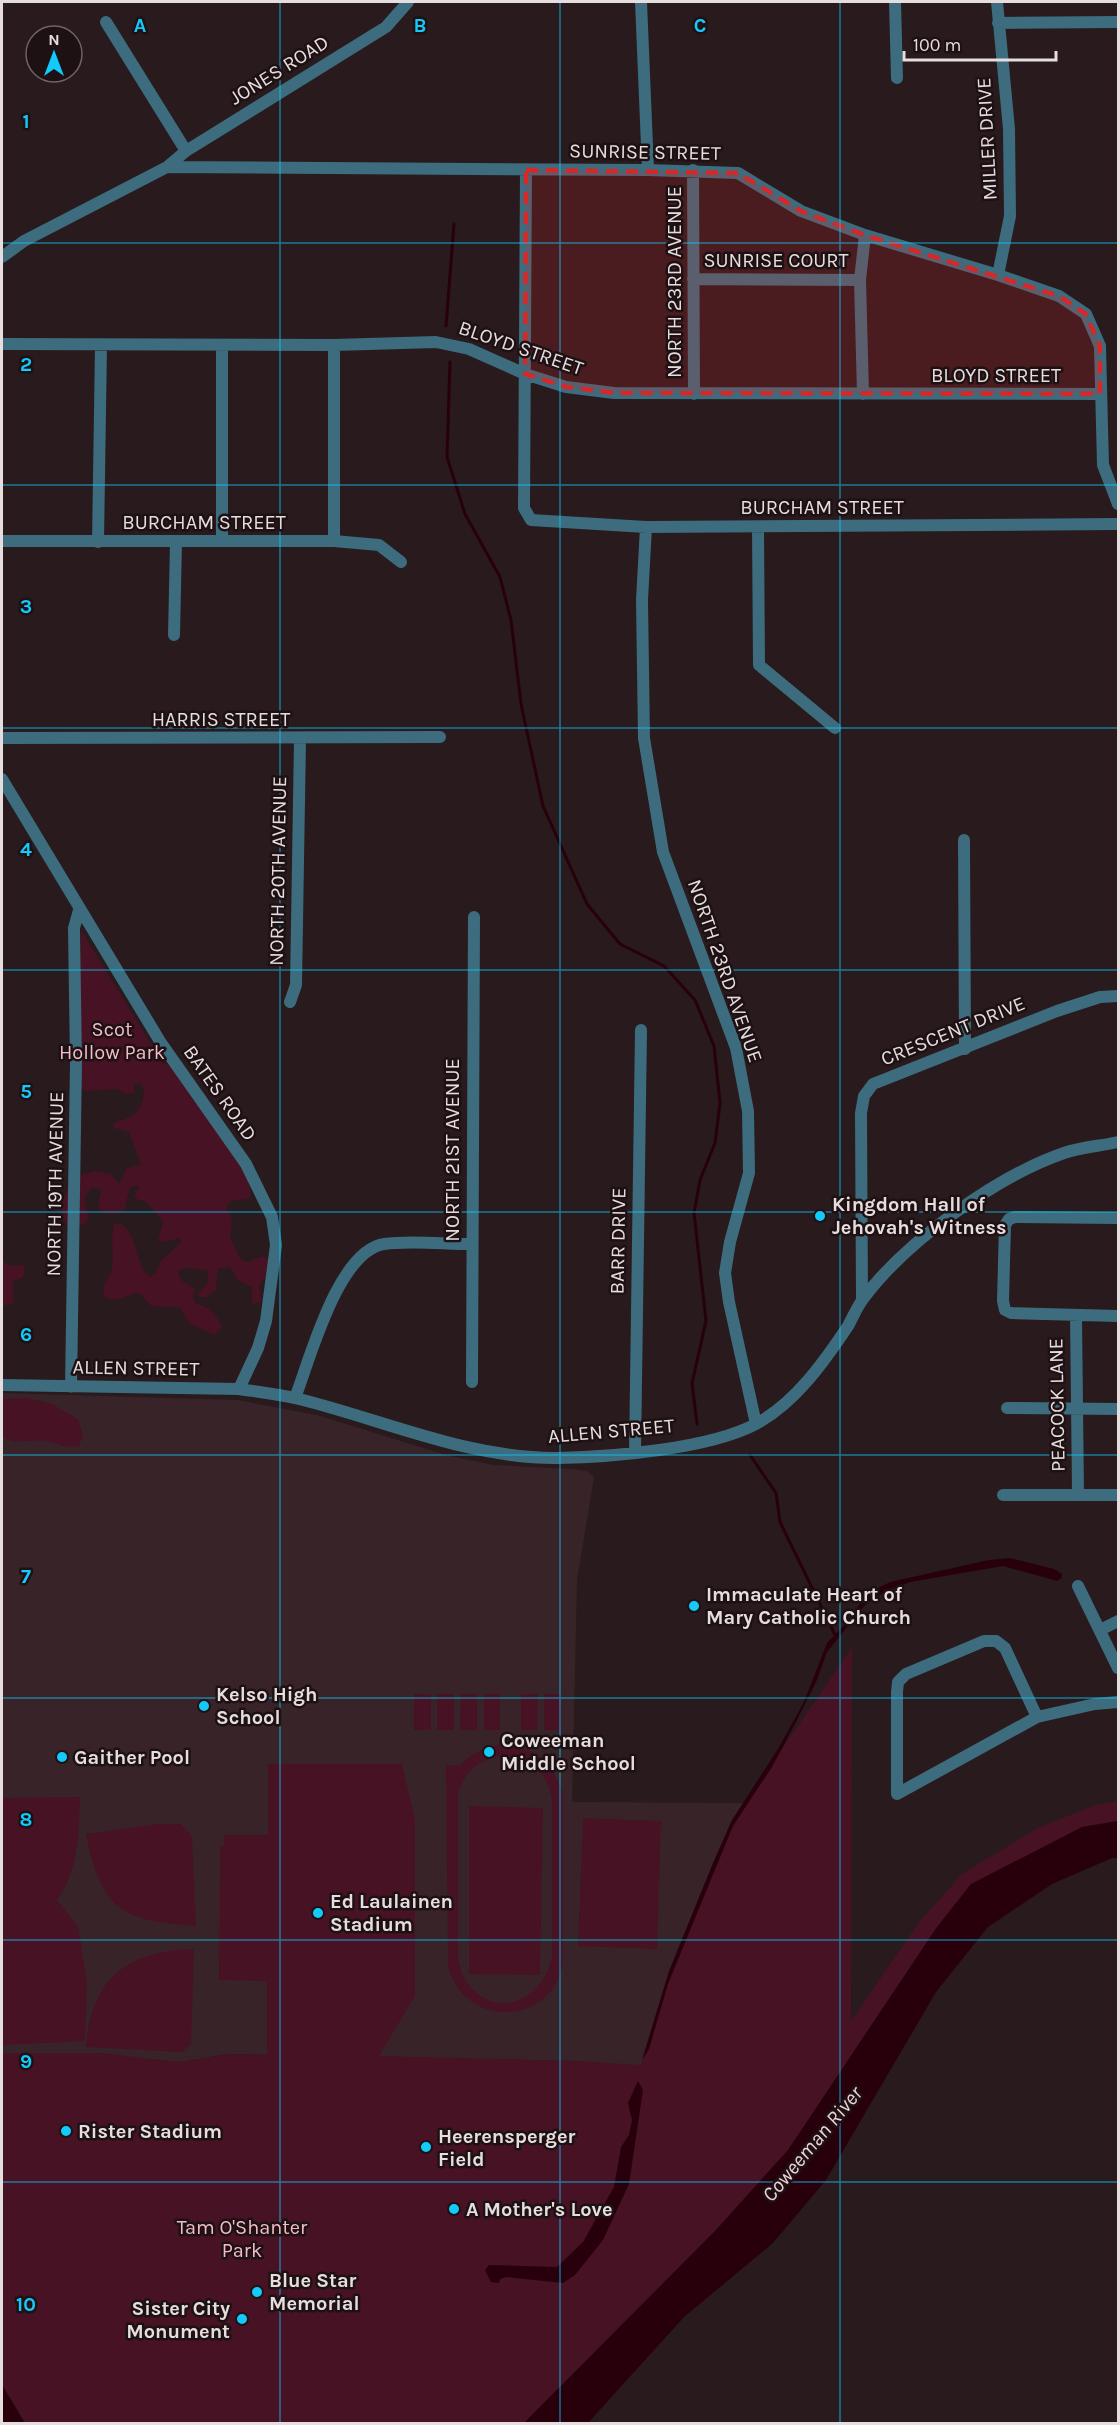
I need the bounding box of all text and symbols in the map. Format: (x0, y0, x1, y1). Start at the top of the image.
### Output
text: A (134, 14, 147, 37)
text: B (414, 14, 426, 37)
text: C (694, 14, 706, 37)
north arrow (24, 24, 84, 84)
scale bar (904, 24, 1056, 62)
text: N (48, 30, 60, 49)
street label: JONES ROAD (225, 30, 333, 110)
text: 100 m (913, 34, 961, 56)
street label: MILLER DRIVE (972, 77, 1002, 201)
text: 1 (22, 110, 30, 133)
street label: SUNRISE STREET (569, 139, 721, 165)
street label: NORTH 23RD AVENUE (663, 186, 686, 378)
street label: SUNRISE COURT (703, 249, 849, 272)
street label: BLOYD STREET (456, 316, 586, 380)
text: 2 (20, 353, 32, 376)
street label: BLOYD STREET (931, 364, 1061, 387)
street label: BURCHAM STREET (740, 496, 904, 519)
street label: BURCHAM STREET (122, 511, 286, 534)
text: 3 (20, 595, 32, 618)
street label: HARRIS STREET (152, 708, 290, 731)
street label: NORTH 20TH AVENUE (265, 776, 291, 966)
text: 4 (20, 838, 32, 861)
street label: NORTH 23RD AVENUE (683, 876, 767, 1066)
street label: CRESCENT DRIVE (878, 992, 1028, 1070)
park label: Scot Hollow Park (59, 1018, 165, 1064)
street label: BATES ROAD (179, 1041, 261, 1145)
street label: NORTH 21ST AVENUE (441, 1058, 464, 1242)
text: 5 (20, 1080, 32, 1103)
street label: NORTH 19TH AVENUE (42, 1091, 68, 1277)
street label: BARR DRIVE (606, 1187, 630, 1295)
place label: Kingdom Hall of Jehovah's Witness (832, 1193, 1007, 1239)
marker: Kingdom Hall of Jehovah's Witness (813, 1209, 827, 1223)
text: 6 (20, 1323, 32, 1346)
street label: PEACOCK LANE (1044, 1338, 1070, 1472)
street label: ALLEN STREET (72, 1355, 200, 1381)
street label: ALLEN STREET (547, 1414, 675, 1448)
text: 7 (21, 1565, 31, 1588)
place label: Immaculate Heart of Mary Catholic Church (706, 1583, 911, 1629)
marker: Immaculate Heart of Mary Catholic Church (687, 1599, 701, 1613)
place label: Kelso High School (216, 1683, 317, 1729)
marker: Kelso High School (197, 1699, 211, 1713)
place label: Coweeman Middle School (501, 1729, 636, 1775)
marker: Coweeman Middle School (482, 1745, 496, 1759)
place label: Gaither Pool (74, 1746, 190, 1769)
marker: Gaither Pool (55, 1750, 69, 1764)
text: 8 (20, 1808, 32, 1831)
place label: Ed Laulainen Stadium (330, 1890, 453, 1936)
marker: Ed Laulainen Stadium (311, 1906, 325, 1920)
text: 9 (20, 2050, 32, 2073)
water label: Coweeman River (757, 2081, 868, 2206)
place label: Rister Stadium (78, 2120, 222, 2143)
marker: Rister Stadium (59, 2124, 73, 2138)
place label: Heerensperger Field (438, 2125, 576, 2171)
marker: Heerensperger Field (419, 2140, 433, 2154)
place label: A Mother's Love (466, 2198, 613, 2221)
marker: A Mother's Love (447, 2202, 461, 2216)
park label: Tam O'Shanter Park (177, 2216, 308, 2262)
place label: Blue Star Memorial (269, 2269, 360, 2315)
marker: Blue Star Memorial (250, 2285, 264, 2299)
text: 10 (16, 2293, 36, 2316)
place label: Sister City Monument (126, 2297, 230, 2343)
marker: Sister City Monument (235, 2312, 249, 2326)

